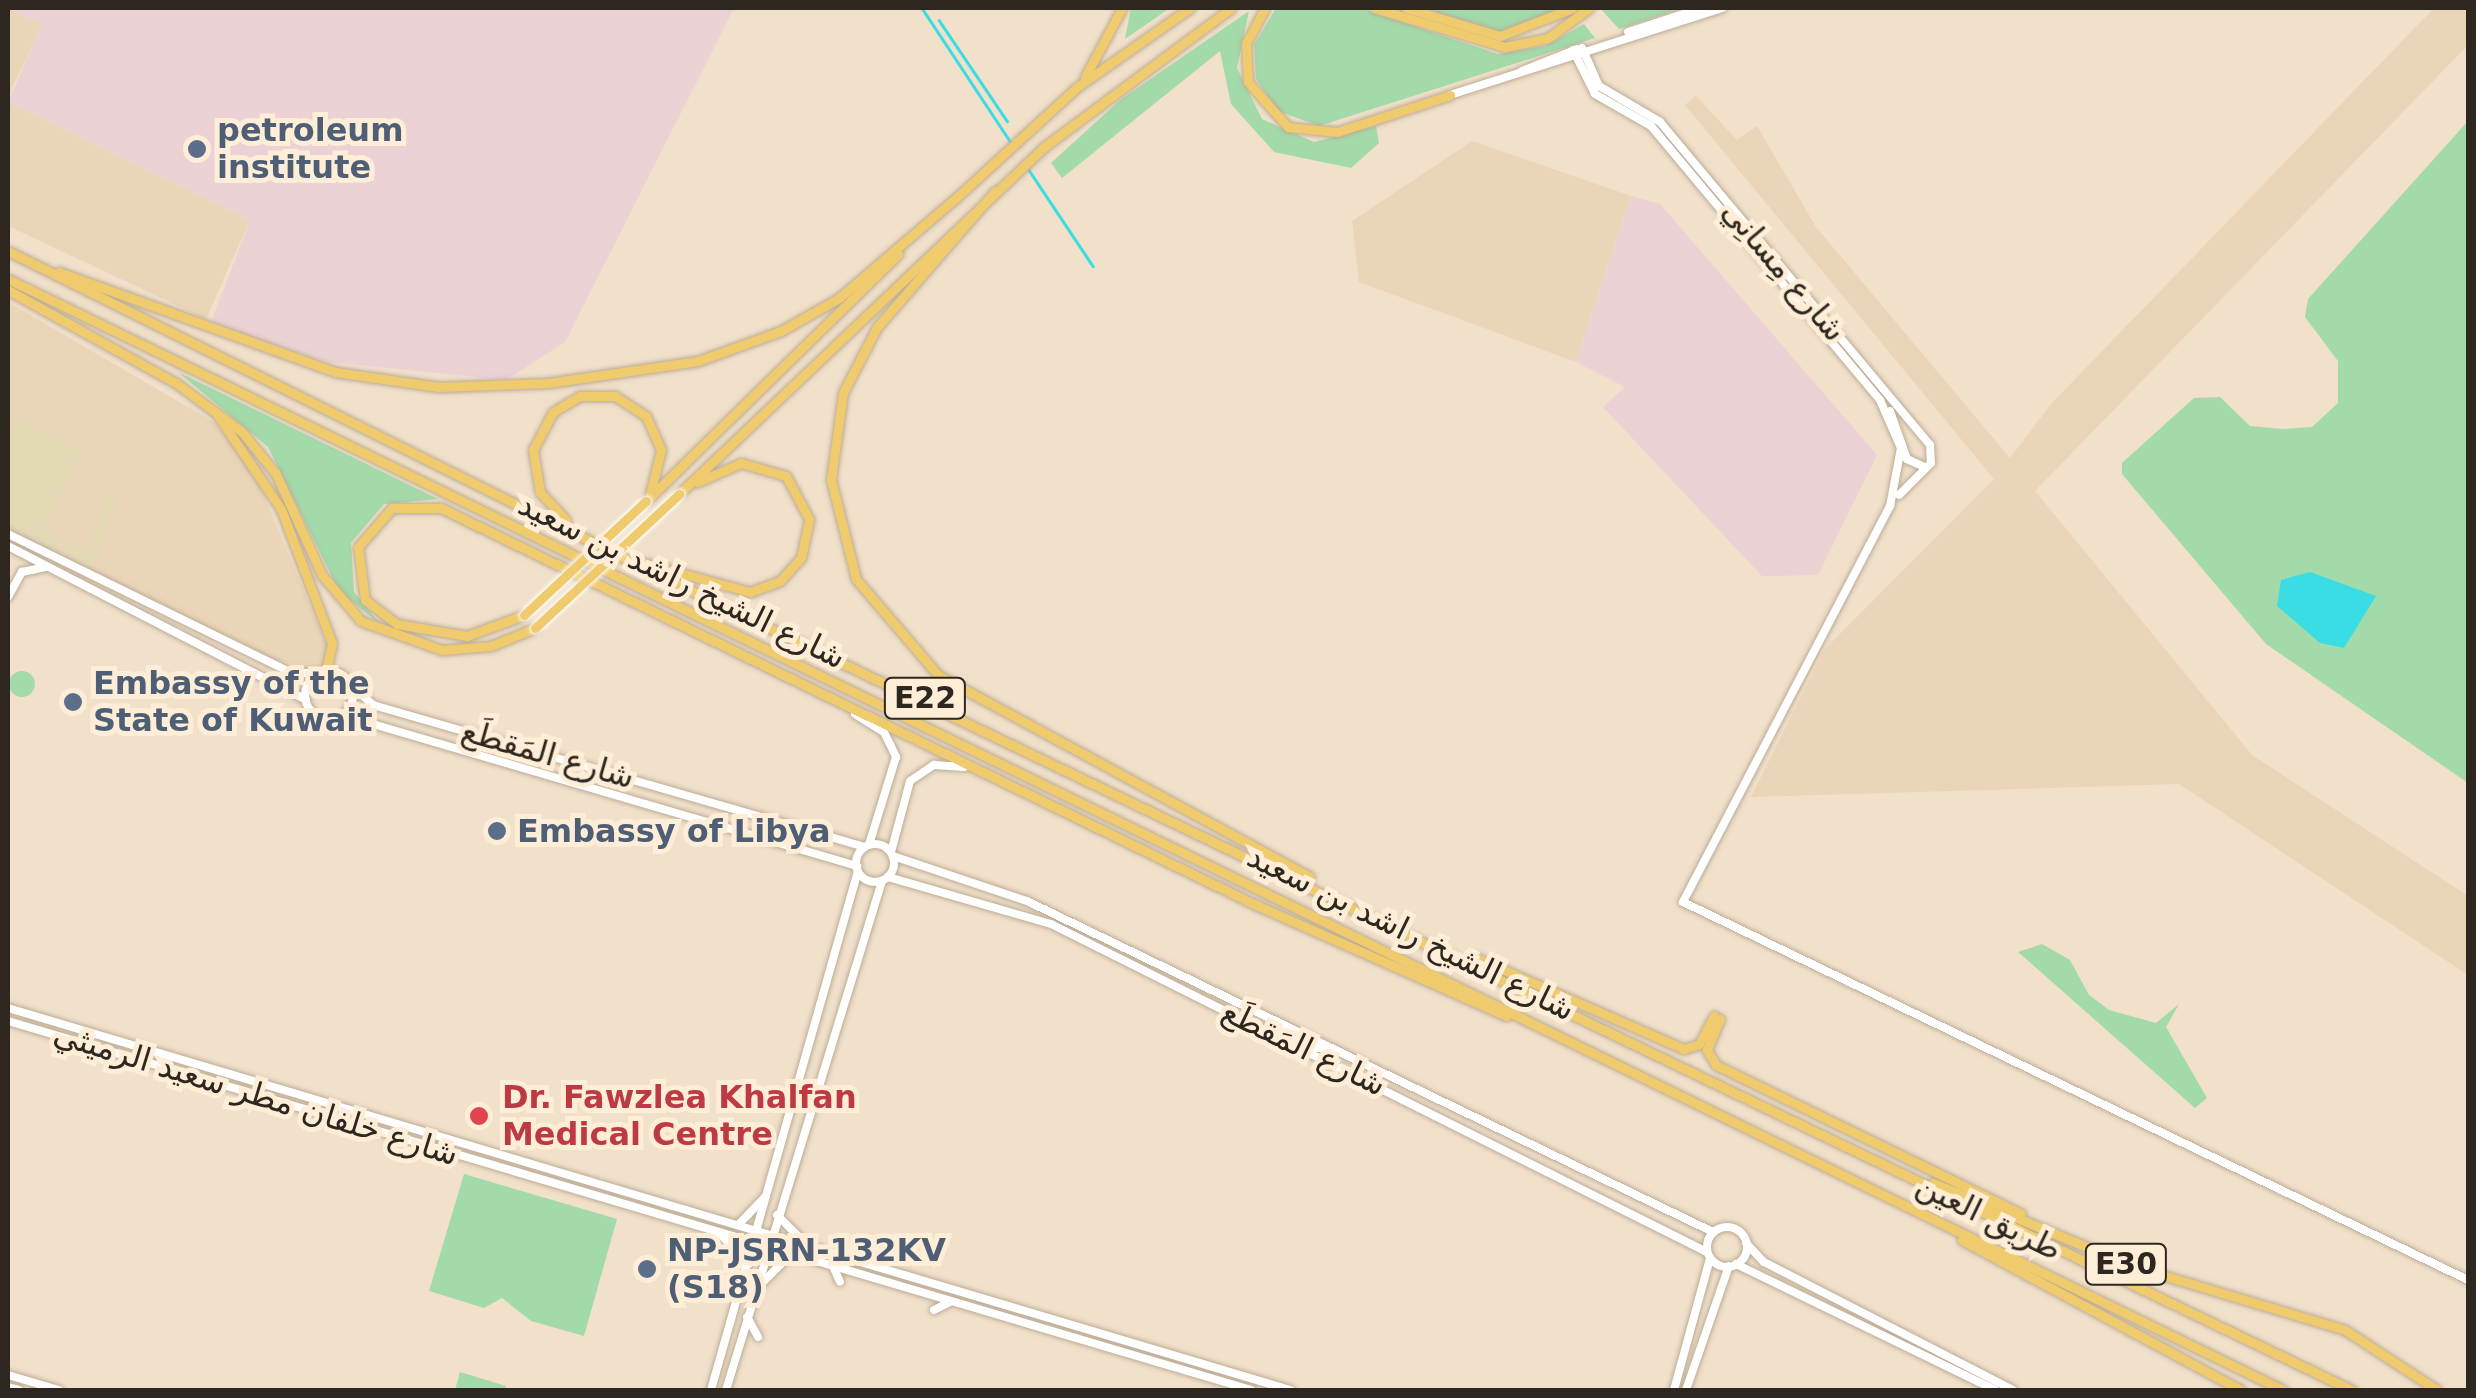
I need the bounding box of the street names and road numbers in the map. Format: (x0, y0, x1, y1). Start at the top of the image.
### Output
street label: شارع مِسانِي (1714, 193, 1854, 349)
street label: شارع الشيخ راشد بن سعيد (512, 485, 852, 677)
road number: E22 (882, 673, 968, 723)
street label: شارع المَقطَع (457, 711, 639, 797)
street label: شارع الشيخ راشد بن سعيد (1241, 837, 1581, 1029)
street label: شارع المَقطَع (1216, 992, 1392, 1104)
street label: شارع خلفان مطر سعيد الرميثي (49, 1014, 463, 1174)
street label: طريق العين (1910, 1165, 2068, 1269)
road number: E30 (2084, 1239, 2168, 1289)

